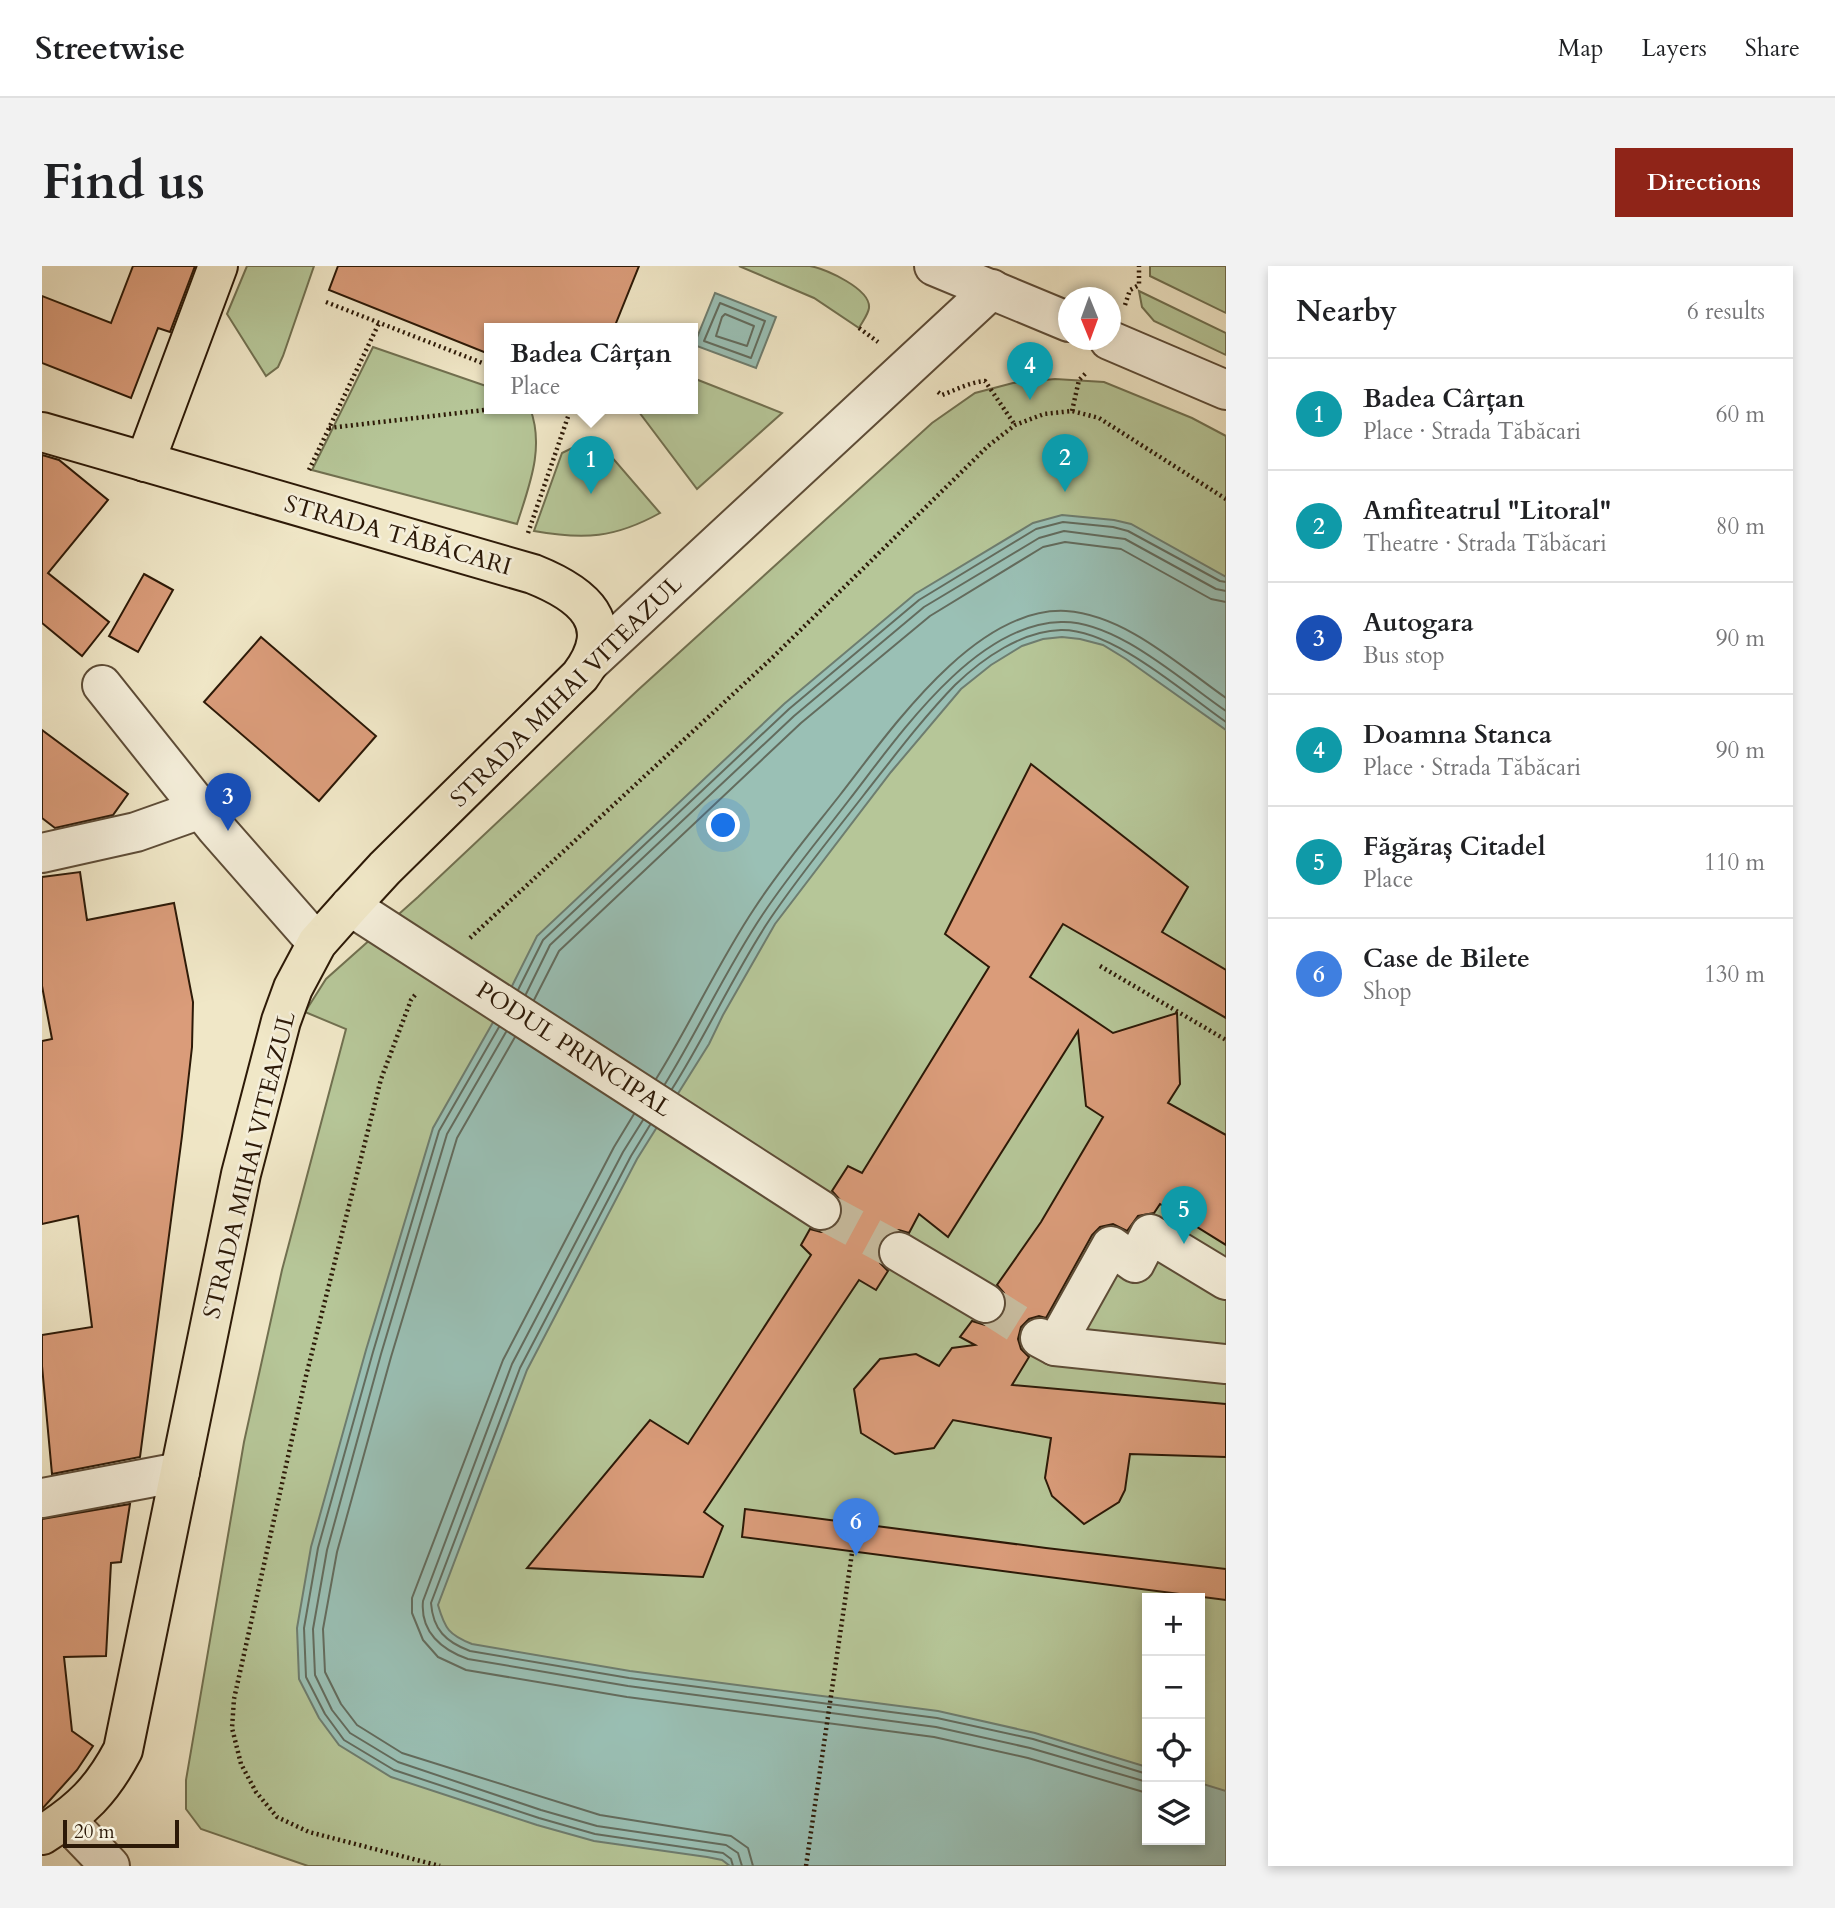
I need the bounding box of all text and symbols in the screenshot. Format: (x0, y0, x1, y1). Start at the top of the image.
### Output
text: Streetwise (35, 26, 185, 71)
text: Map (1558, 32, 1604, 65)
text: Layers (1642, 32, 1707, 65)
text: Share (1745, 32, 1800, 65)
button: Directions (1615, 148, 1793, 217)
text: Find us (42, 149, 205, 216)
north arrow (1058, 287, 1121, 350)
text: Nearby (1296, 291, 1397, 332)
text: 6 results (1687, 296, 1765, 327)
popup (484, 323, 698, 414)
text: Badea Cârțan (510, 336, 672, 371)
pin: 4 (1007, 342, 1053, 400)
text: Place (510, 371, 561, 402)
text: Badea Cârțan (1363, 381, 1525, 416)
text: 1 (1313, 399, 1325, 430)
text: 60 m (1716, 399, 1765, 430)
text: Place · Strada Tăbăcari (1363, 416, 1581, 447)
pin: 2 (1042, 434, 1088, 492)
pin: 1 (568, 436, 614, 494)
street label: STRADA TĂBĂCARI (281, 487, 515, 584)
text: Amfiteatrul "Litoral" (1363, 493, 1611, 528)
text: 2 (1313, 511, 1325, 542)
text: 80 m (1716, 511, 1765, 542)
text: Theatre · Strada Tăbăcari (1363, 528, 1607, 559)
street label: STRADA MIHAI VITEAZUL (443, 568, 690, 815)
text: Autogara (1363, 605, 1474, 640)
text: 3 (1313, 623, 1325, 654)
text: 90 m (1716, 623, 1765, 654)
text: Bus stop (1363, 640, 1445, 671)
text: Doamna Stanca (1363, 717, 1552, 752)
text: 4 (1313, 735, 1325, 766)
text: 90 m (1716, 735, 1765, 766)
text: Place · Strada Tăbăcari (1363, 752, 1581, 783)
pin: 3 (205, 773, 251, 831)
your location (706, 808, 740, 842)
text: Făgăraș Citadel (1363, 829, 1546, 864)
text: 5 (1313, 847, 1325, 878)
text: 110 m (1704, 847, 1765, 878)
text: Place (1363, 864, 1413, 895)
text: Case de Bilete (1363, 941, 1530, 976)
text: 6 (1313, 959, 1325, 990)
text: 130 m (1704, 959, 1765, 990)
street label: PODUL PRINCIPAL (470, 974, 678, 1125)
text: Shop (1363, 976, 1412, 1007)
street label: STRADA MIHAI VITEAZUL (195, 1008, 304, 1322)
pin: 5 (1161, 1186, 1207, 1244)
pin: 6 (833, 1498, 879, 1556)
map controls (1142, 1593, 1205, 1845)
button: + (1142, 1593, 1205, 1656)
button: − (1142, 1656, 1205, 1719)
button: locate (1142, 1719, 1205, 1782)
button: layers (1142, 1782, 1205, 1845)
scale bar (63, 1817, 178, 1849)
text: 20 m (74, 1819, 115, 1845)

